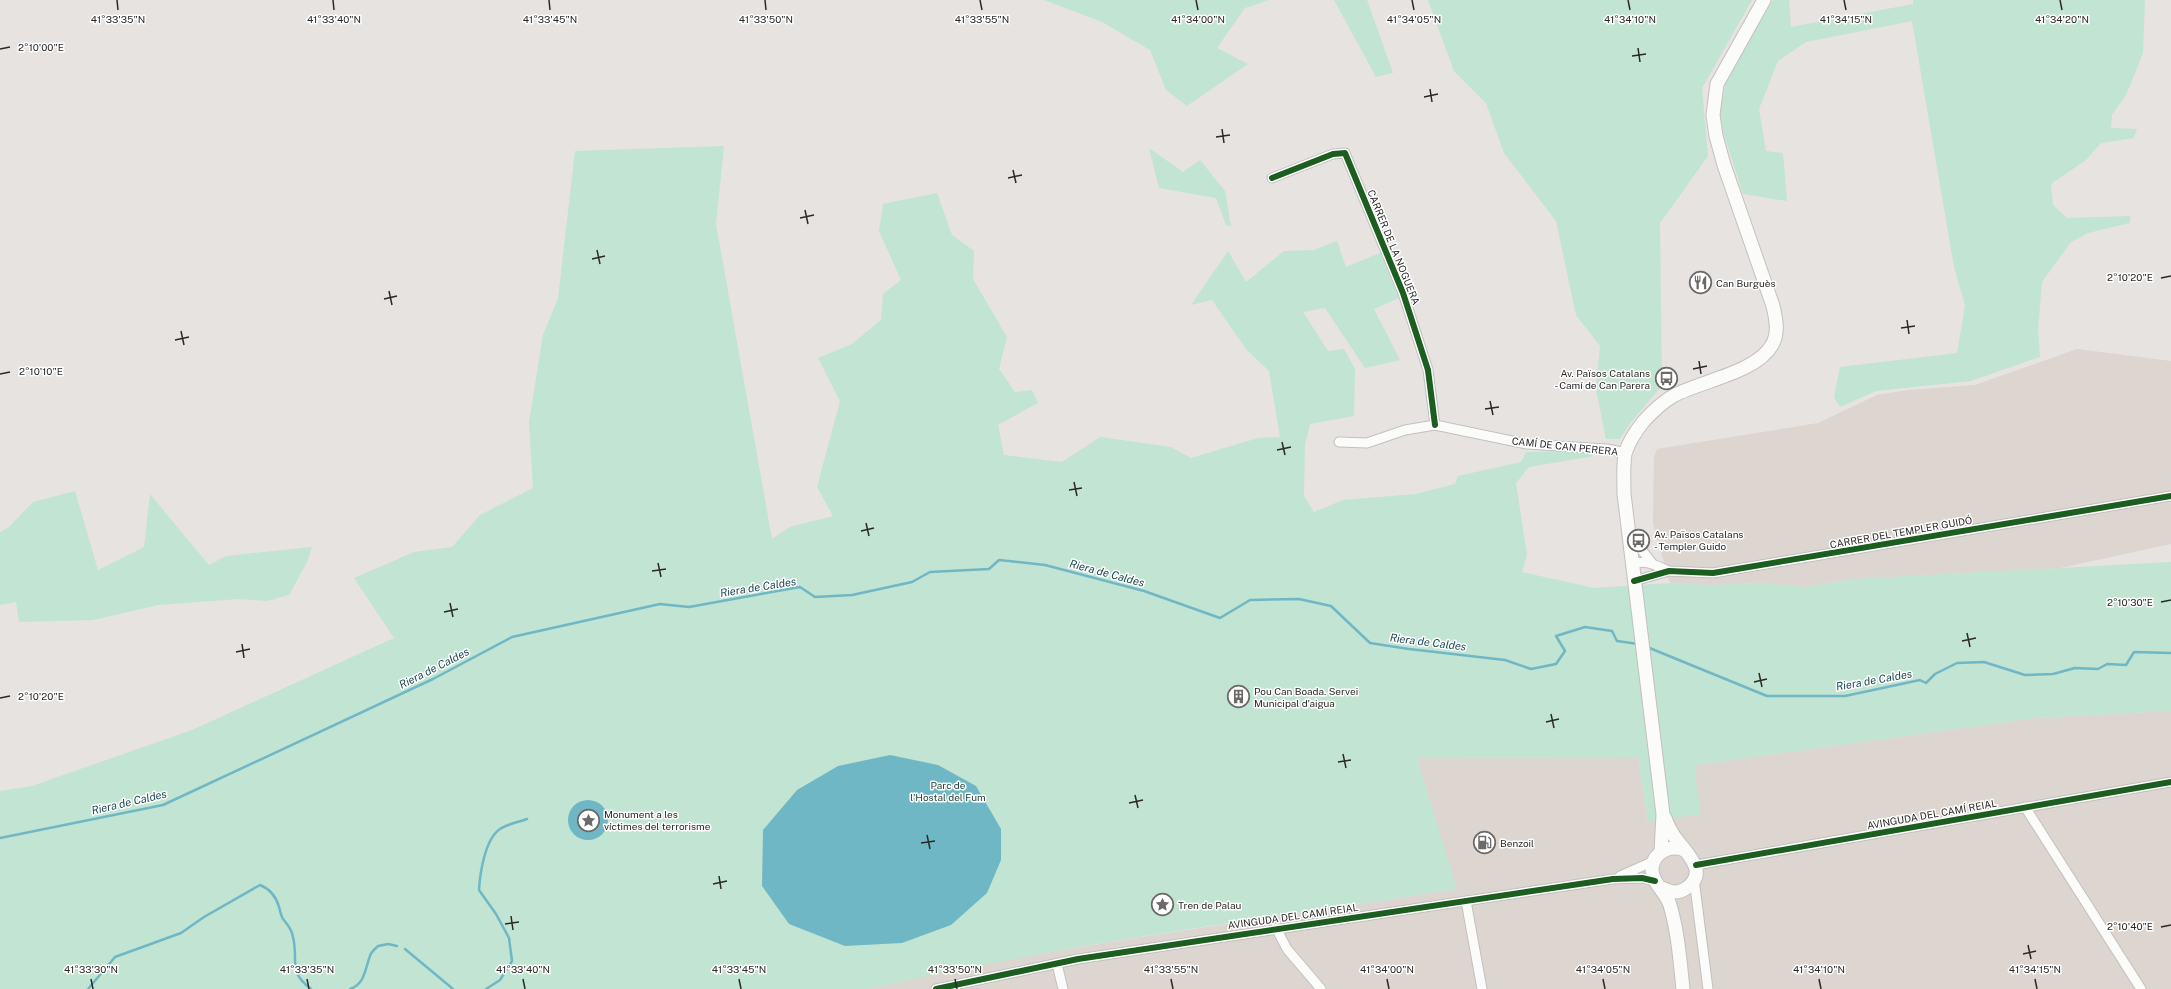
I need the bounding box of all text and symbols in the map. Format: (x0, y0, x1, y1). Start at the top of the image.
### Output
text: 41°33'35"N (91, 13, 145, 25)
text: 41°33'40"N (307, 13, 361, 25)
text: 41°33'45"N (523, 13, 577, 25)
text: 41°33'50"N (739, 13, 793, 25)
text: 41°33'55"N (955, 13, 1009, 25)
text: 41°34'00"N (1171, 13, 1225, 25)
text: 41°34'05"N (1387, 13, 1441, 25)
text: 41°34'10"N (1604, 13, 1656, 25)
text: 41°34'15"N (1820, 13, 1872, 25)
text: 41°34'20"N (2035, 13, 2089, 25)
text: 2°10'00"E (18, 41, 64, 53)
street label: CARRER DE LA NOGUERA (1365, 188, 1423, 306)
restaurant icon: Can Burguès (1687, 270, 1713, 296)
text: 2°10'20"E (2107, 271, 2153, 283)
place label: Can Burguès (1716, 277, 1775, 289)
text: 2°10'10"E (19, 365, 63, 377)
bus stop icon: Av. Països Catalans - Camí de Can Parera (1653, 366, 1679, 392)
place label: Av. Països Catalans - Camí de Can Parera (1555, 367, 1650, 391)
street label: CAMÍ DE CAN PERERA (1511, 434, 1619, 458)
street label: CARRER DEL TEMPLER GUIDÓ (1829, 514, 1973, 550)
bus stop icon: Av. Països Catalans - Templer Guido (1626, 527, 1652, 553)
place label: Av. Països Catalans - Templer Guido (1654, 528, 1743, 552)
water label: Riera de Caldes (1068, 557, 1146, 589)
water label: Riera de Caldes (719, 575, 798, 599)
text: 2°10'30"E (2107, 596, 2153, 608)
water label: Riera de Caldes (1389, 631, 1467, 653)
water label: Riera de Caldes (397, 645, 472, 691)
water label: Riera de Caldes (1835, 667, 1914, 693)
building icon: Pou Can Boada. Servei Municipal d'aigua (1225, 684, 1251, 710)
place label: Pou Can Boada. Servei Municipal d'aigua (1254, 685, 1358, 709)
text: 2°10'20"E (18, 690, 64, 702)
park label: Parc de l'Hostal del Fum (910, 779, 986, 803)
water label: Riera de Caldes (90, 787, 168, 816)
street label: AVINGUDA DEL CAMÍ REIAL (1866, 797, 1998, 831)
place icon: Monument a les víctimes del terrorisme (575, 807, 601, 833)
place label: Monument a les víctimes del terrorisme (604, 808, 711, 832)
fuel station icon: Benzoil (1472, 830, 1498, 856)
place label: Benzoil (1500, 837, 1534, 849)
place icon: Tren de Palau (1150, 892, 1176, 918)
place label: Tren de Palau (1178, 899, 1241, 911)
street label: AVINGUDA DEL CAMÍ REIAL (1227, 901, 1359, 931)
text: 2°10'40"E (2107, 920, 2153, 932)
text: 41°33'30"N (64, 963, 118, 975)
text: 41°33'35"N (280, 963, 334, 975)
text: 41°33'40"N (496, 963, 550, 975)
text: 41°33'45"N (712, 963, 766, 975)
text: 41°33'50"N (928, 963, 982, 975)
text: 41°33'55"N (1144, 963, 1198, 975)
text: 41°34'00"N (1360, 963, 1414, 975)
text: 41°34'05"N (1576, 963, 1630, 975)
text: 41°34'10"N (1793, 963, 1845, 975)
text: 41°34'15"N (2009, 963, 2061, 975)

